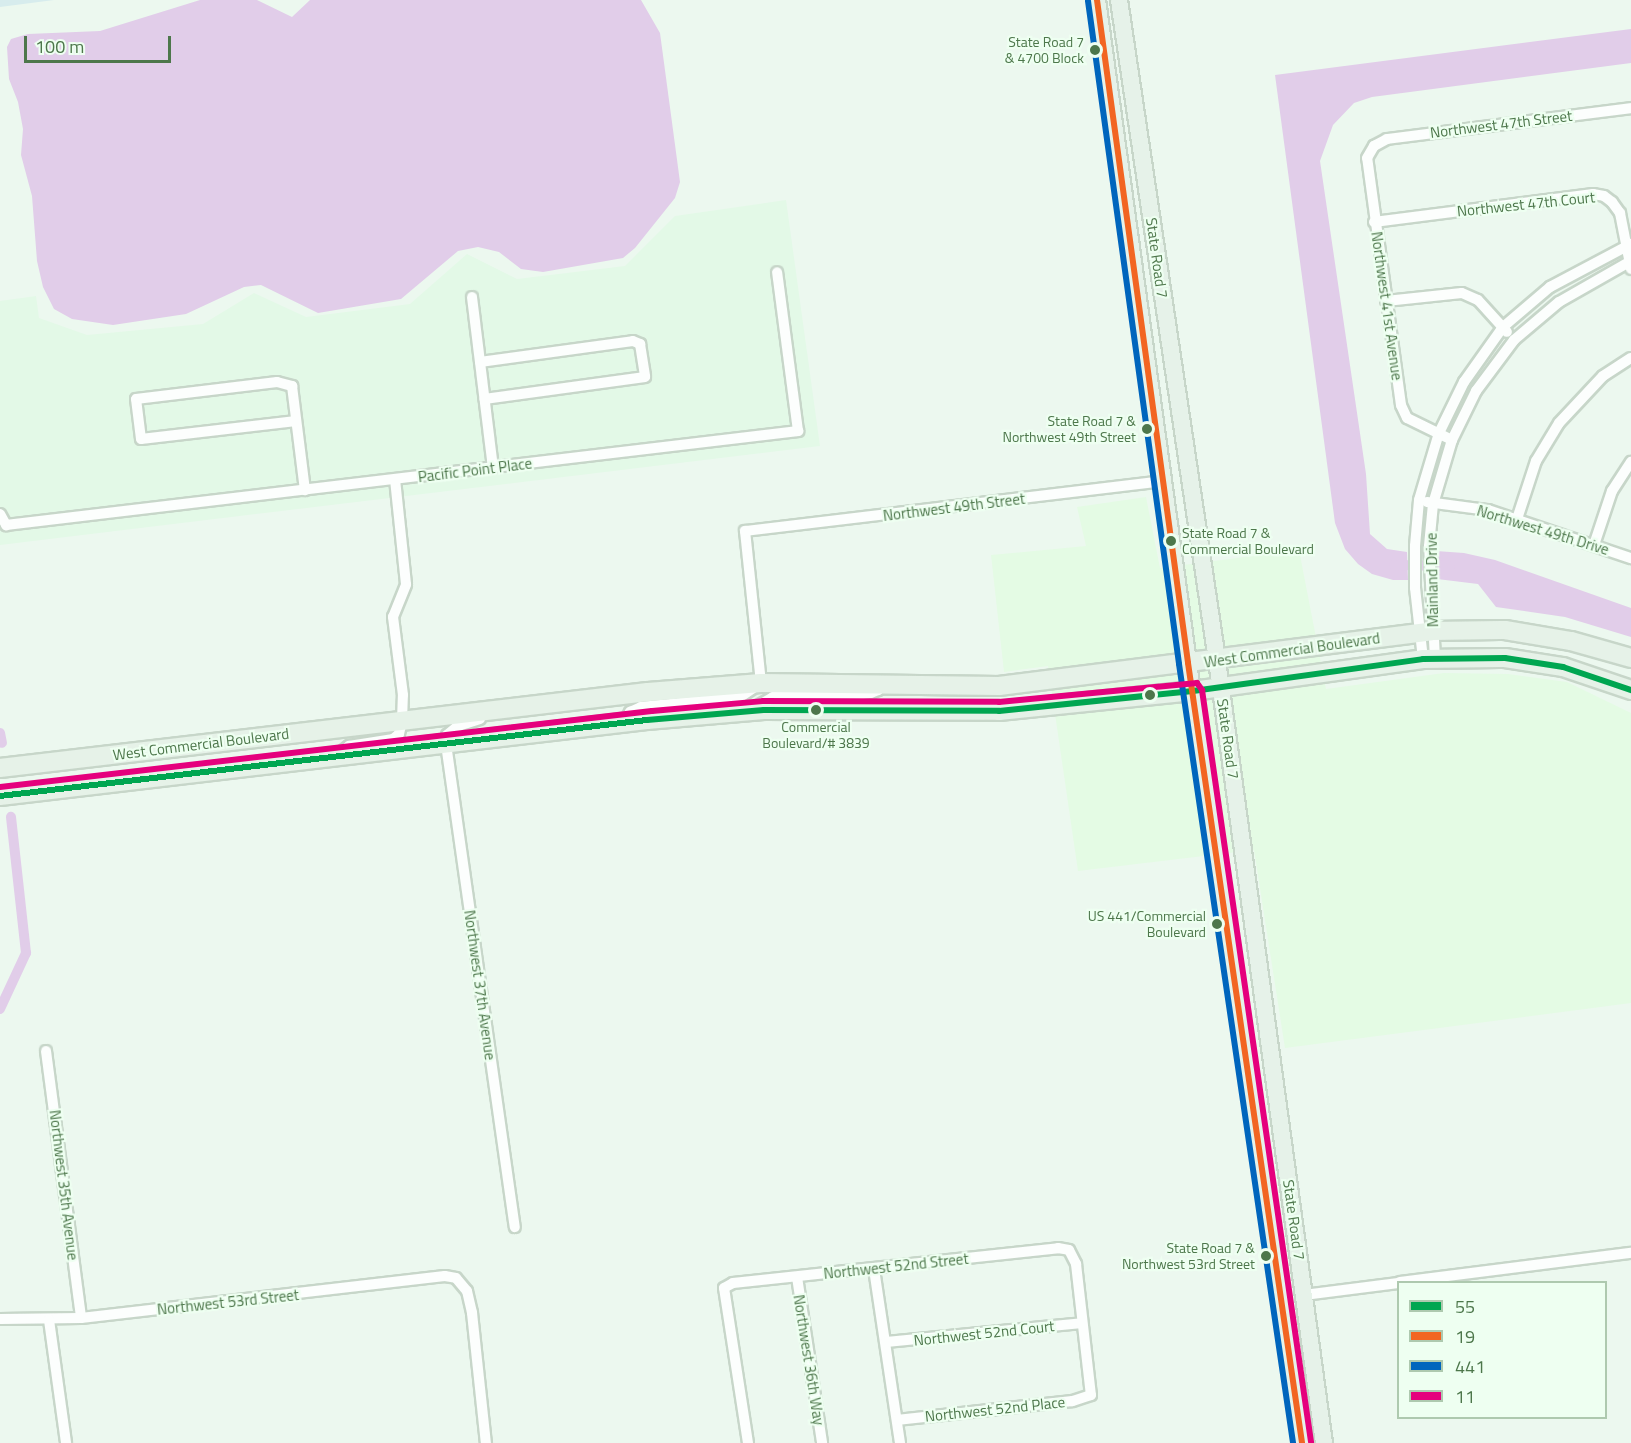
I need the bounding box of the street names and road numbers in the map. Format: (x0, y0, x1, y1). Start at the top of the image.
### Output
street label: Northwest 47th Street (1429, 106, 1573, 142)
street label: Northwest 47th Court (1456, 188, 1596, 220)
street label: State Road 7 (1142, 217, 1172, 299)
street label: Northwest 41st Avenue (1368, 230, 1406, 382)
street label: Pacific Point Place (417, 454, 533, 486)
street label: Northwest 49th Street (882, 489, 1026, 525)
street label: Northwest 49th Drive (1475, 501, 1611, 559)
street label: Mainland Drive (1422, 533, 1442, 627)
street label: West Commercial Boulevard (1203, 629, 1381, 671)
street label: State Road 7 (1213, 698, 1243, 780)
street label: West Commercial Boulevard (112, 724, 290, 764)
street label: Northwest 37th Avenue (461, 909, 499, 1061)
street label: Northwest 35th Avenue (46, 1109, 82, 1261)
street label: State Road 7 (1279, 1179, 1309, 1261)
street label: Northwest 52nd Street (823, 1249, 969, 1283)
street label: Northwest 53rd Street (156, 1286, 300, 1318)
street label: Northwest 36th Way (790, 1293, 828, 1427)
street label: Northwest 52nd Court (913, 1317, 1055, 1349)
street label: Northwest 52nd Place (924, 1393, 1066, 1425)

